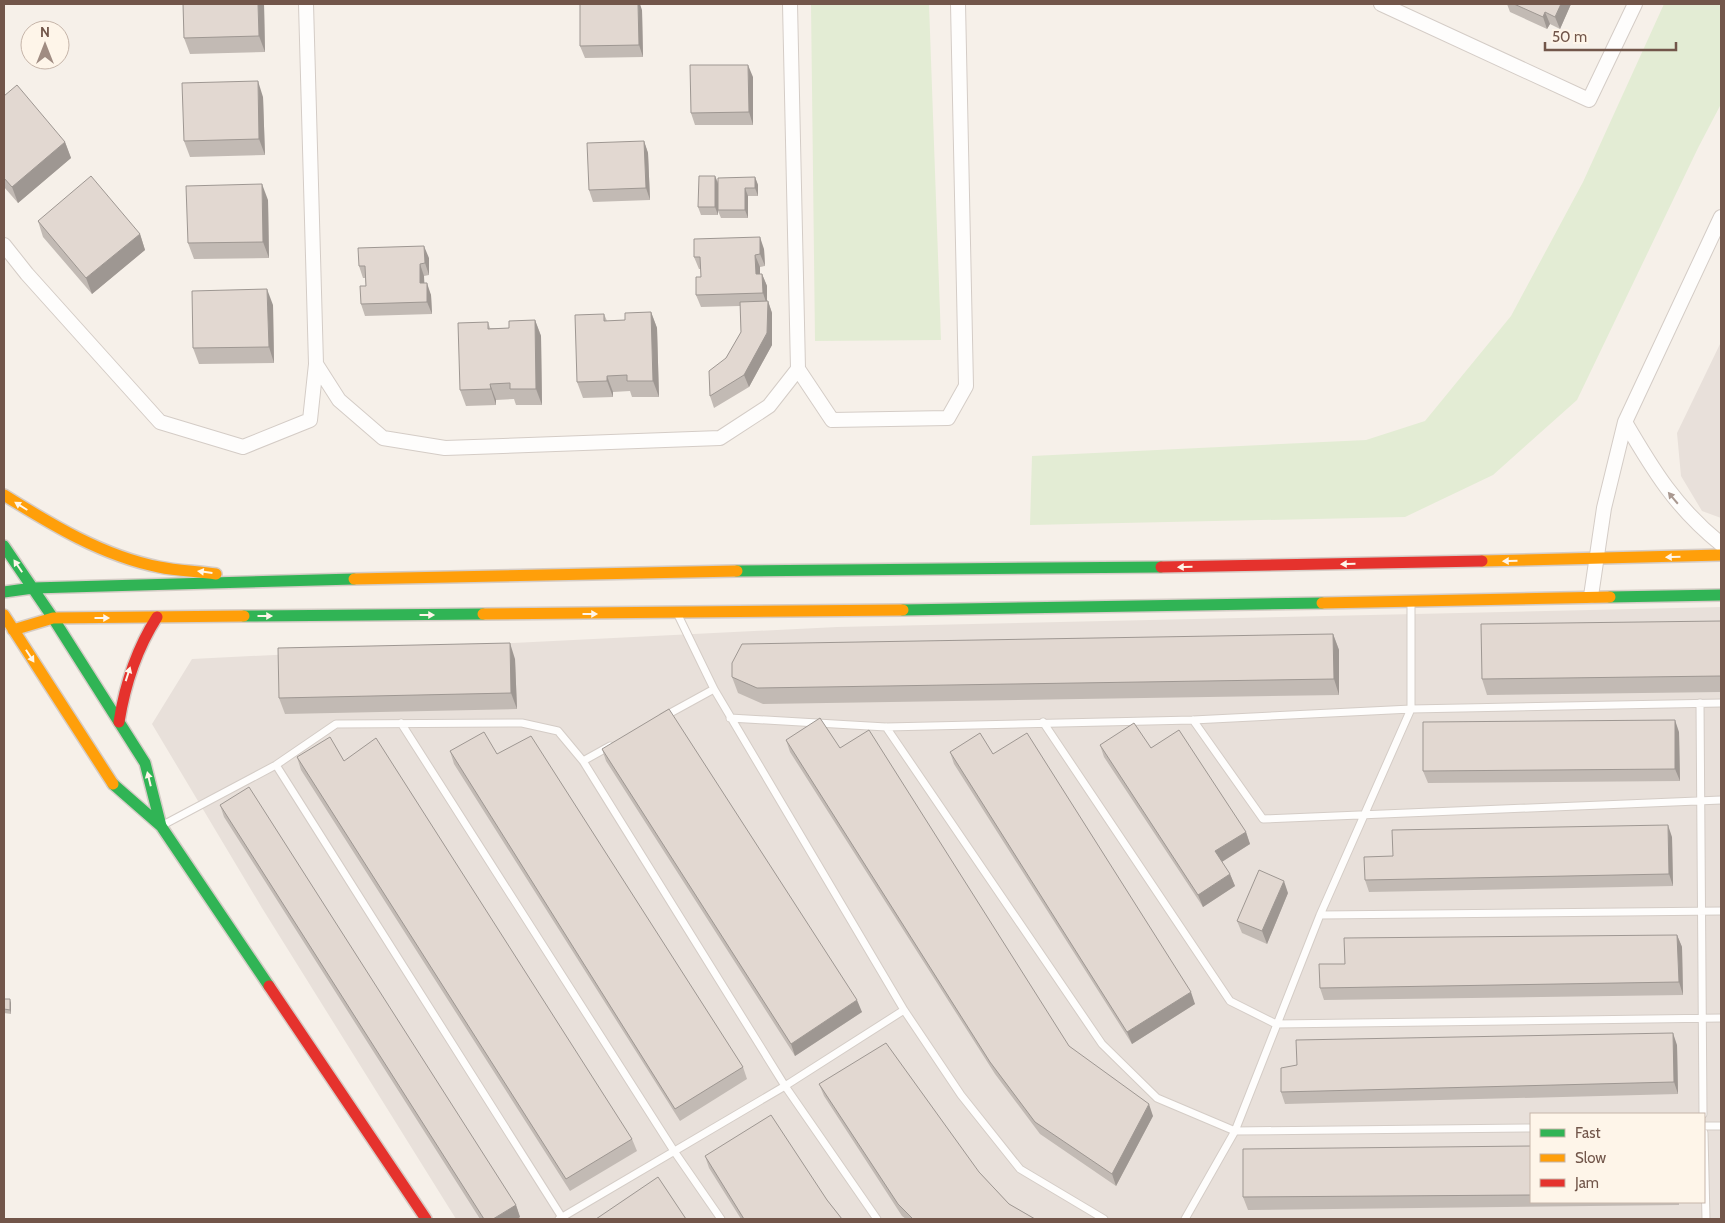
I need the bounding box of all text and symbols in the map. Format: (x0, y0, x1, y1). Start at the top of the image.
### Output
north arrow (20, 20, 70, 70)
scale bar (1545, 20, 1676, 52)
text: N (40, 23, 50, 41)
text: 50 m (1552, 28, 1587, 46)
one-way arrow (1668, 492, 1679, 505)
one-way arrow (14, 501, 28, 511)
one-way arrow (1664, 553, 1680, 561)
one-way arrow (1502, 557, 1518, 565)
one-way arrow (13, 560, 23, 573)
one-way arrow (1339, 560, 1355, 568)
one-way arrow (1177, 563, 1193, 571)
one-way arrow (196, 568, 212, 576)
one-way arrow (582, 610, 598, 618)
one-way arrow (419, 611, 435, 619)
one-way arrow (257, 612, 273, 620)
one-way arrow (94, 613, 110, 621)
one-way arrow (25, 650, 35, 663)
one-way arrow (125, 667, 133, 682)
one-way arrow (144, 771, 152, 786)
legend (1530, 1113, 1705, 1203)
text: Fast (1575, 1124, 1600, 1142)
text: Slow (1575, 1149, 1606, 1167)
text: Jam (1574, 1174, 1599, 1192)

